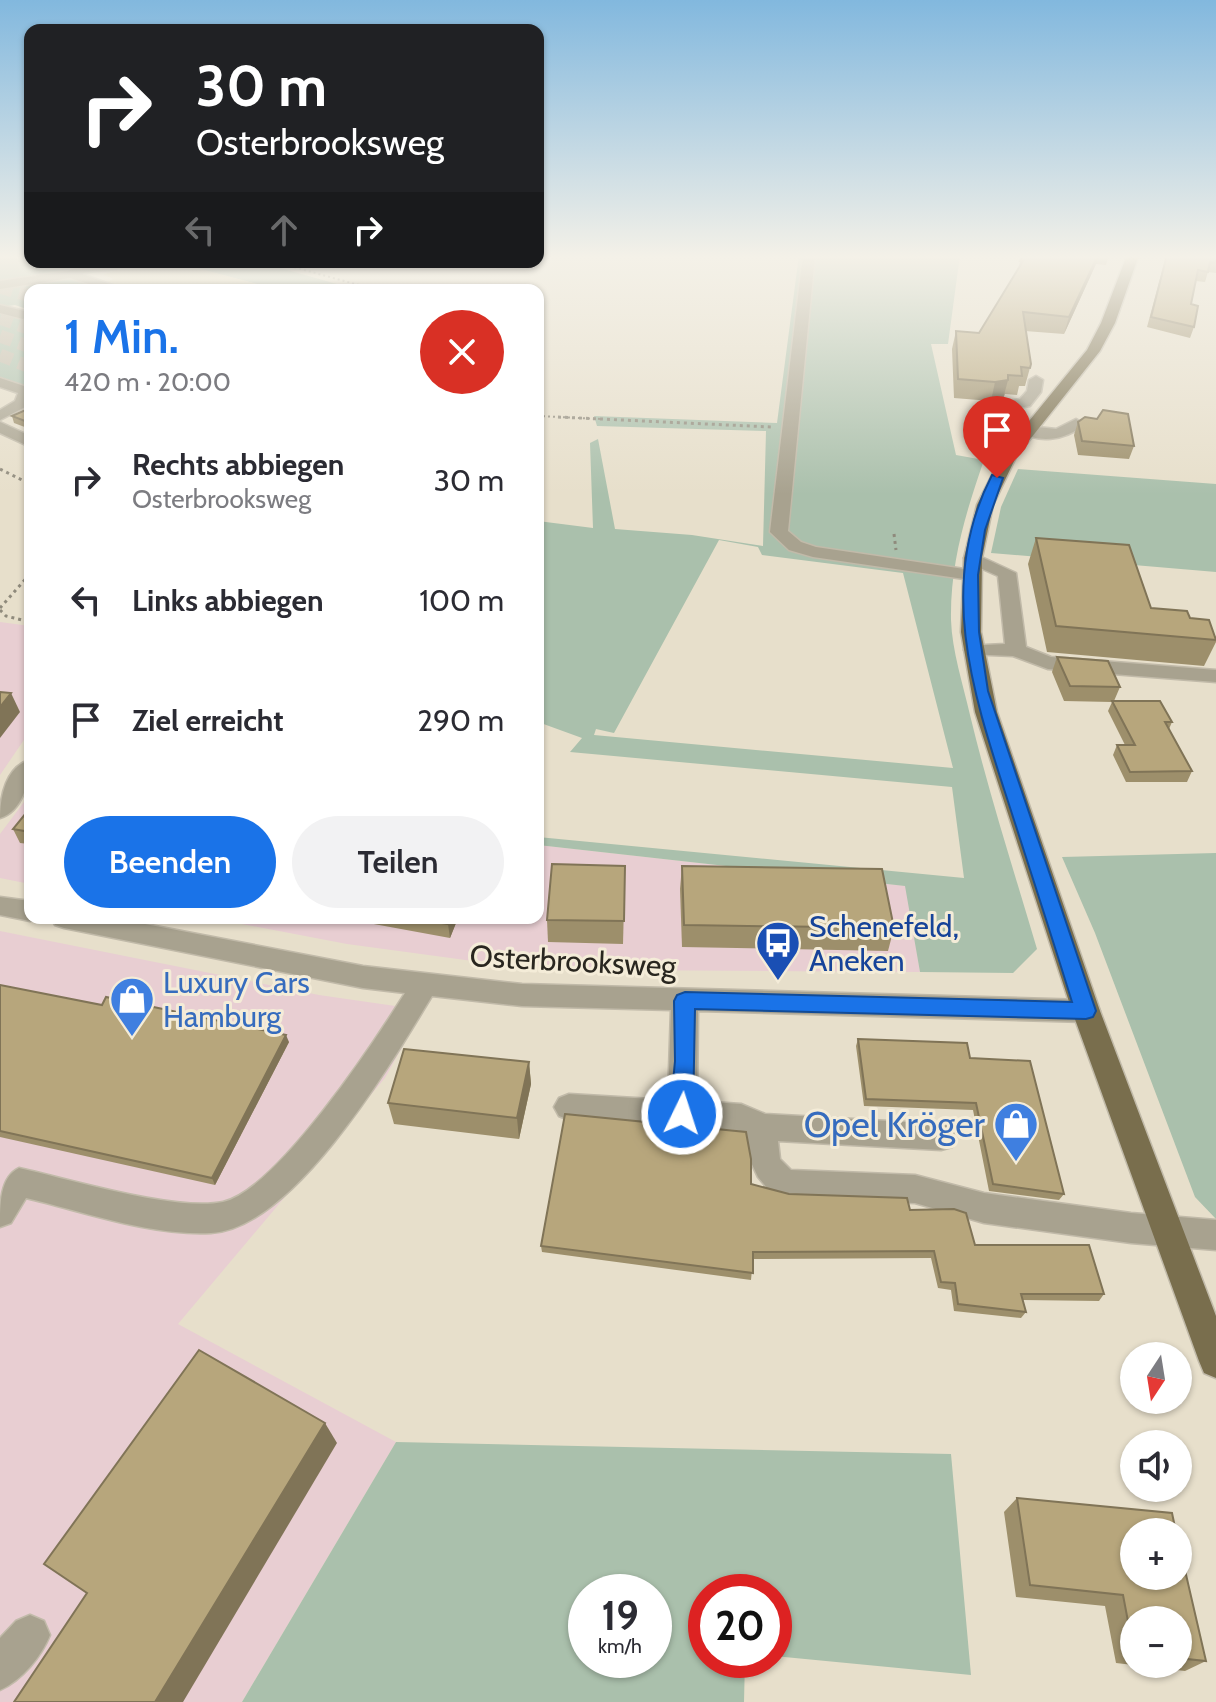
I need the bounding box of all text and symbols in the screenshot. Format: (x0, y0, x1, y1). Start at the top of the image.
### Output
text: 30 m (196, 52, 327, 120)
icon: right (64, 56, 168, 160)
text: Osterbrooksweg (196, 120, 444, 164)
icon: left (178, 208, 222, 252)
icon: ahead (262, 208, 306, 252)
icon: right (346, 208, 390, 252)
text: 1 Min. (64, 307, 179, 365)
button: close (420, 310, 504, 394)
text: 420 m · 20:00 (64, 366, 231, 398)
pin (963, 396, 1031, 478)
icon: arrive (975, 408, 1019, 452)
text: Rechts abbiegen (132, 446, 344, 483)
icon: right (64, 458, 108, 502)
text: 30 m (434, 462, 504, 499)
text: Osterbrooksweg (132, 483, 311, 515)
icon: left (64, 578, 108, 622)
text: Links abbiegen (132, 582, 324, 619)
text: 100 m (419, 582, 504, 619)
icon: arrive (64, 698, 108, 742)
text: Ziel erreicht (132, 702, 283, 739)
text: 290 m (417, 702, 504, 739)
button: Beenden (64, 816, 276, 908)
button: Teilen (292, 816, 504, 908)
place label: Schenefeld, Aneken (809, 908, 959, 979)
bus stop icon: Schenefeld, Aneken (754, 919, 802, 982)
street label: Osterbrooksweg (469, 937, 678, 985)
place label: Luxury Cars Hamburg (163, 964, 310, 1035)
shop icon: Luxury Cars Hamburg (108, 975, 156, 1038)
position arrow (640, 1072, 724, 1156)
shop icon: Opel Kröger (992, 1100, 1040, 1163)
place label: Opel Kröger (804, 1102, 986, 1146)
north arrow (1120, 1342, 1192, 1414)
map controls (1120, 1342, 1192, 1678)
button: sound (1120, 1430, 1192, 1502)
button: + (1120, 1518, 1192, 1590)
speed limit sign: 20 (688, 1574, 792, 1678)
text: 19 (601, 1591, 639, 1640)
button: − (1120, 1606, 1192, 1678)
text: km/h (598, 1634, 642, 1658)

